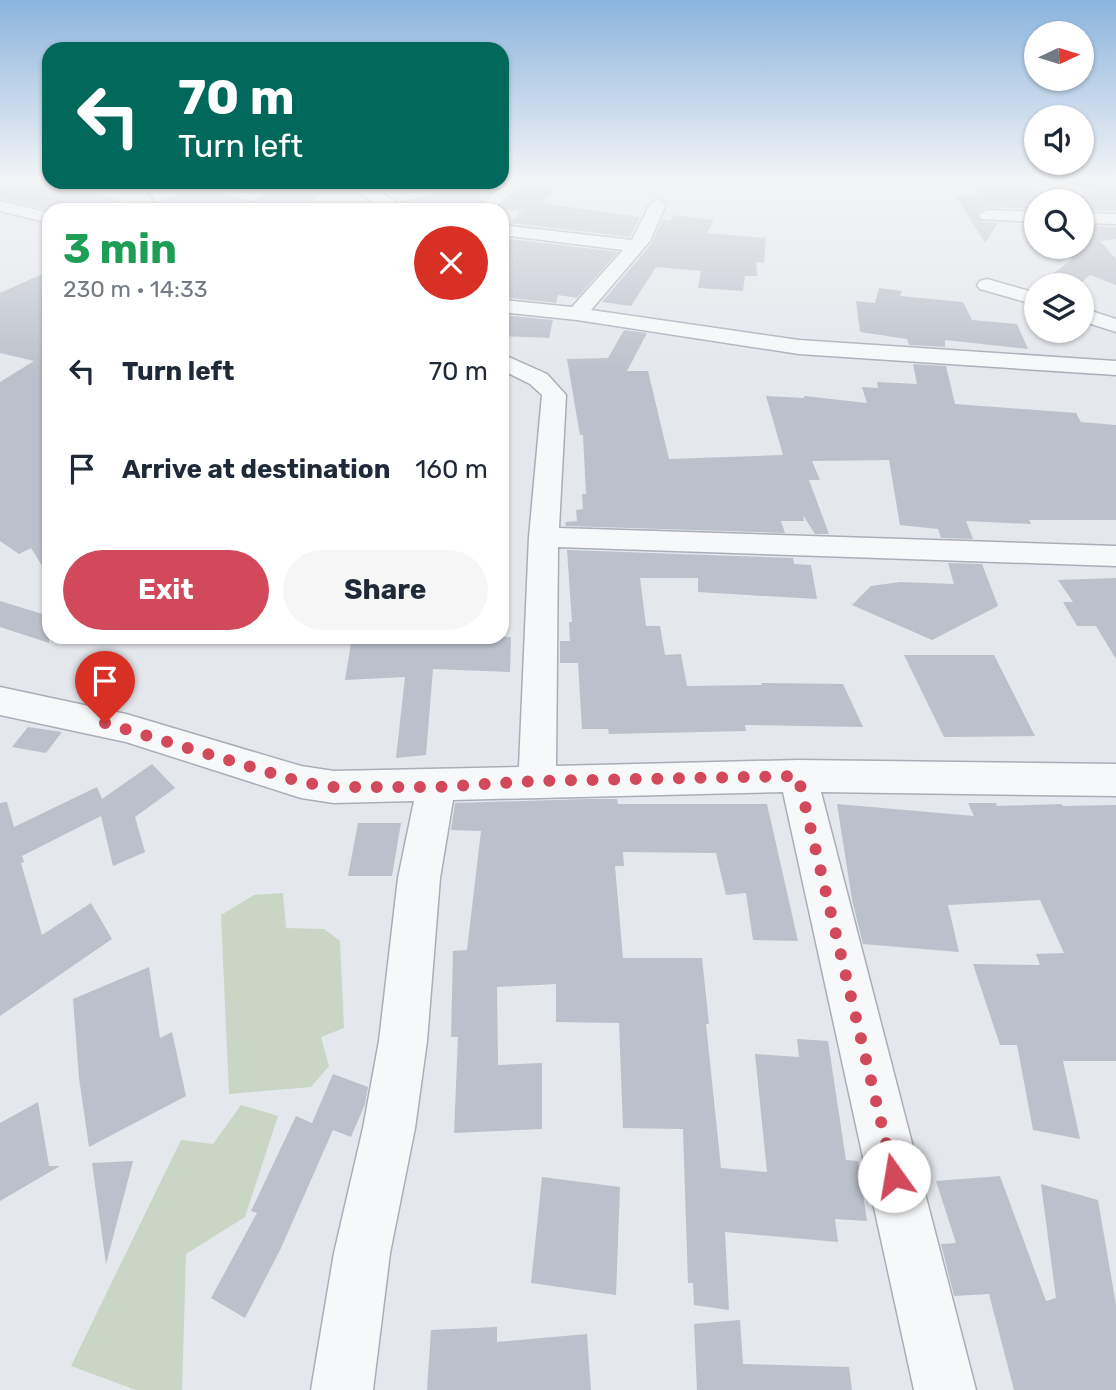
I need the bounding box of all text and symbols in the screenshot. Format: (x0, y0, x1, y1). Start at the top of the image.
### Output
north arrow (1024, 21, 1094, 91)
map controls (1024, 21, 1094, 343)
text: 70 m (178, 68, 295, 126)
icon: left (63, 70, 154, 161)
button: sound (1024, 105, 1094, 175)
text: Turn left (178, 127, 303, 165)
button: search (1024, 189, 1094, 259)
text: 3 min (63, 224, 177, 274)
button: close (414, 226, 488, 300)
button: layers (1024, 273, 1094, 343)
text: 230 m · 14:33 (63, 275, 208, 303)
icon: left (63, 352, 101, 390)
text: Turn left (122, 356, 234, 387)
text: 70 m (429, 356, 488, 387)
icon: arrive (63, 450, 101, 488)
text: Arrive at destination (122, 454, 390, 485)
text: 160 m (415, 454, 488, 485)
button: Exit (63, 550, 269, 630)
button: Share (283, 550, 488, 630)
pin (75, 651, 135, 723)
icon: arrive (86, 662, 124, 700)
position arrow (857, 1139, 931, 1213)

